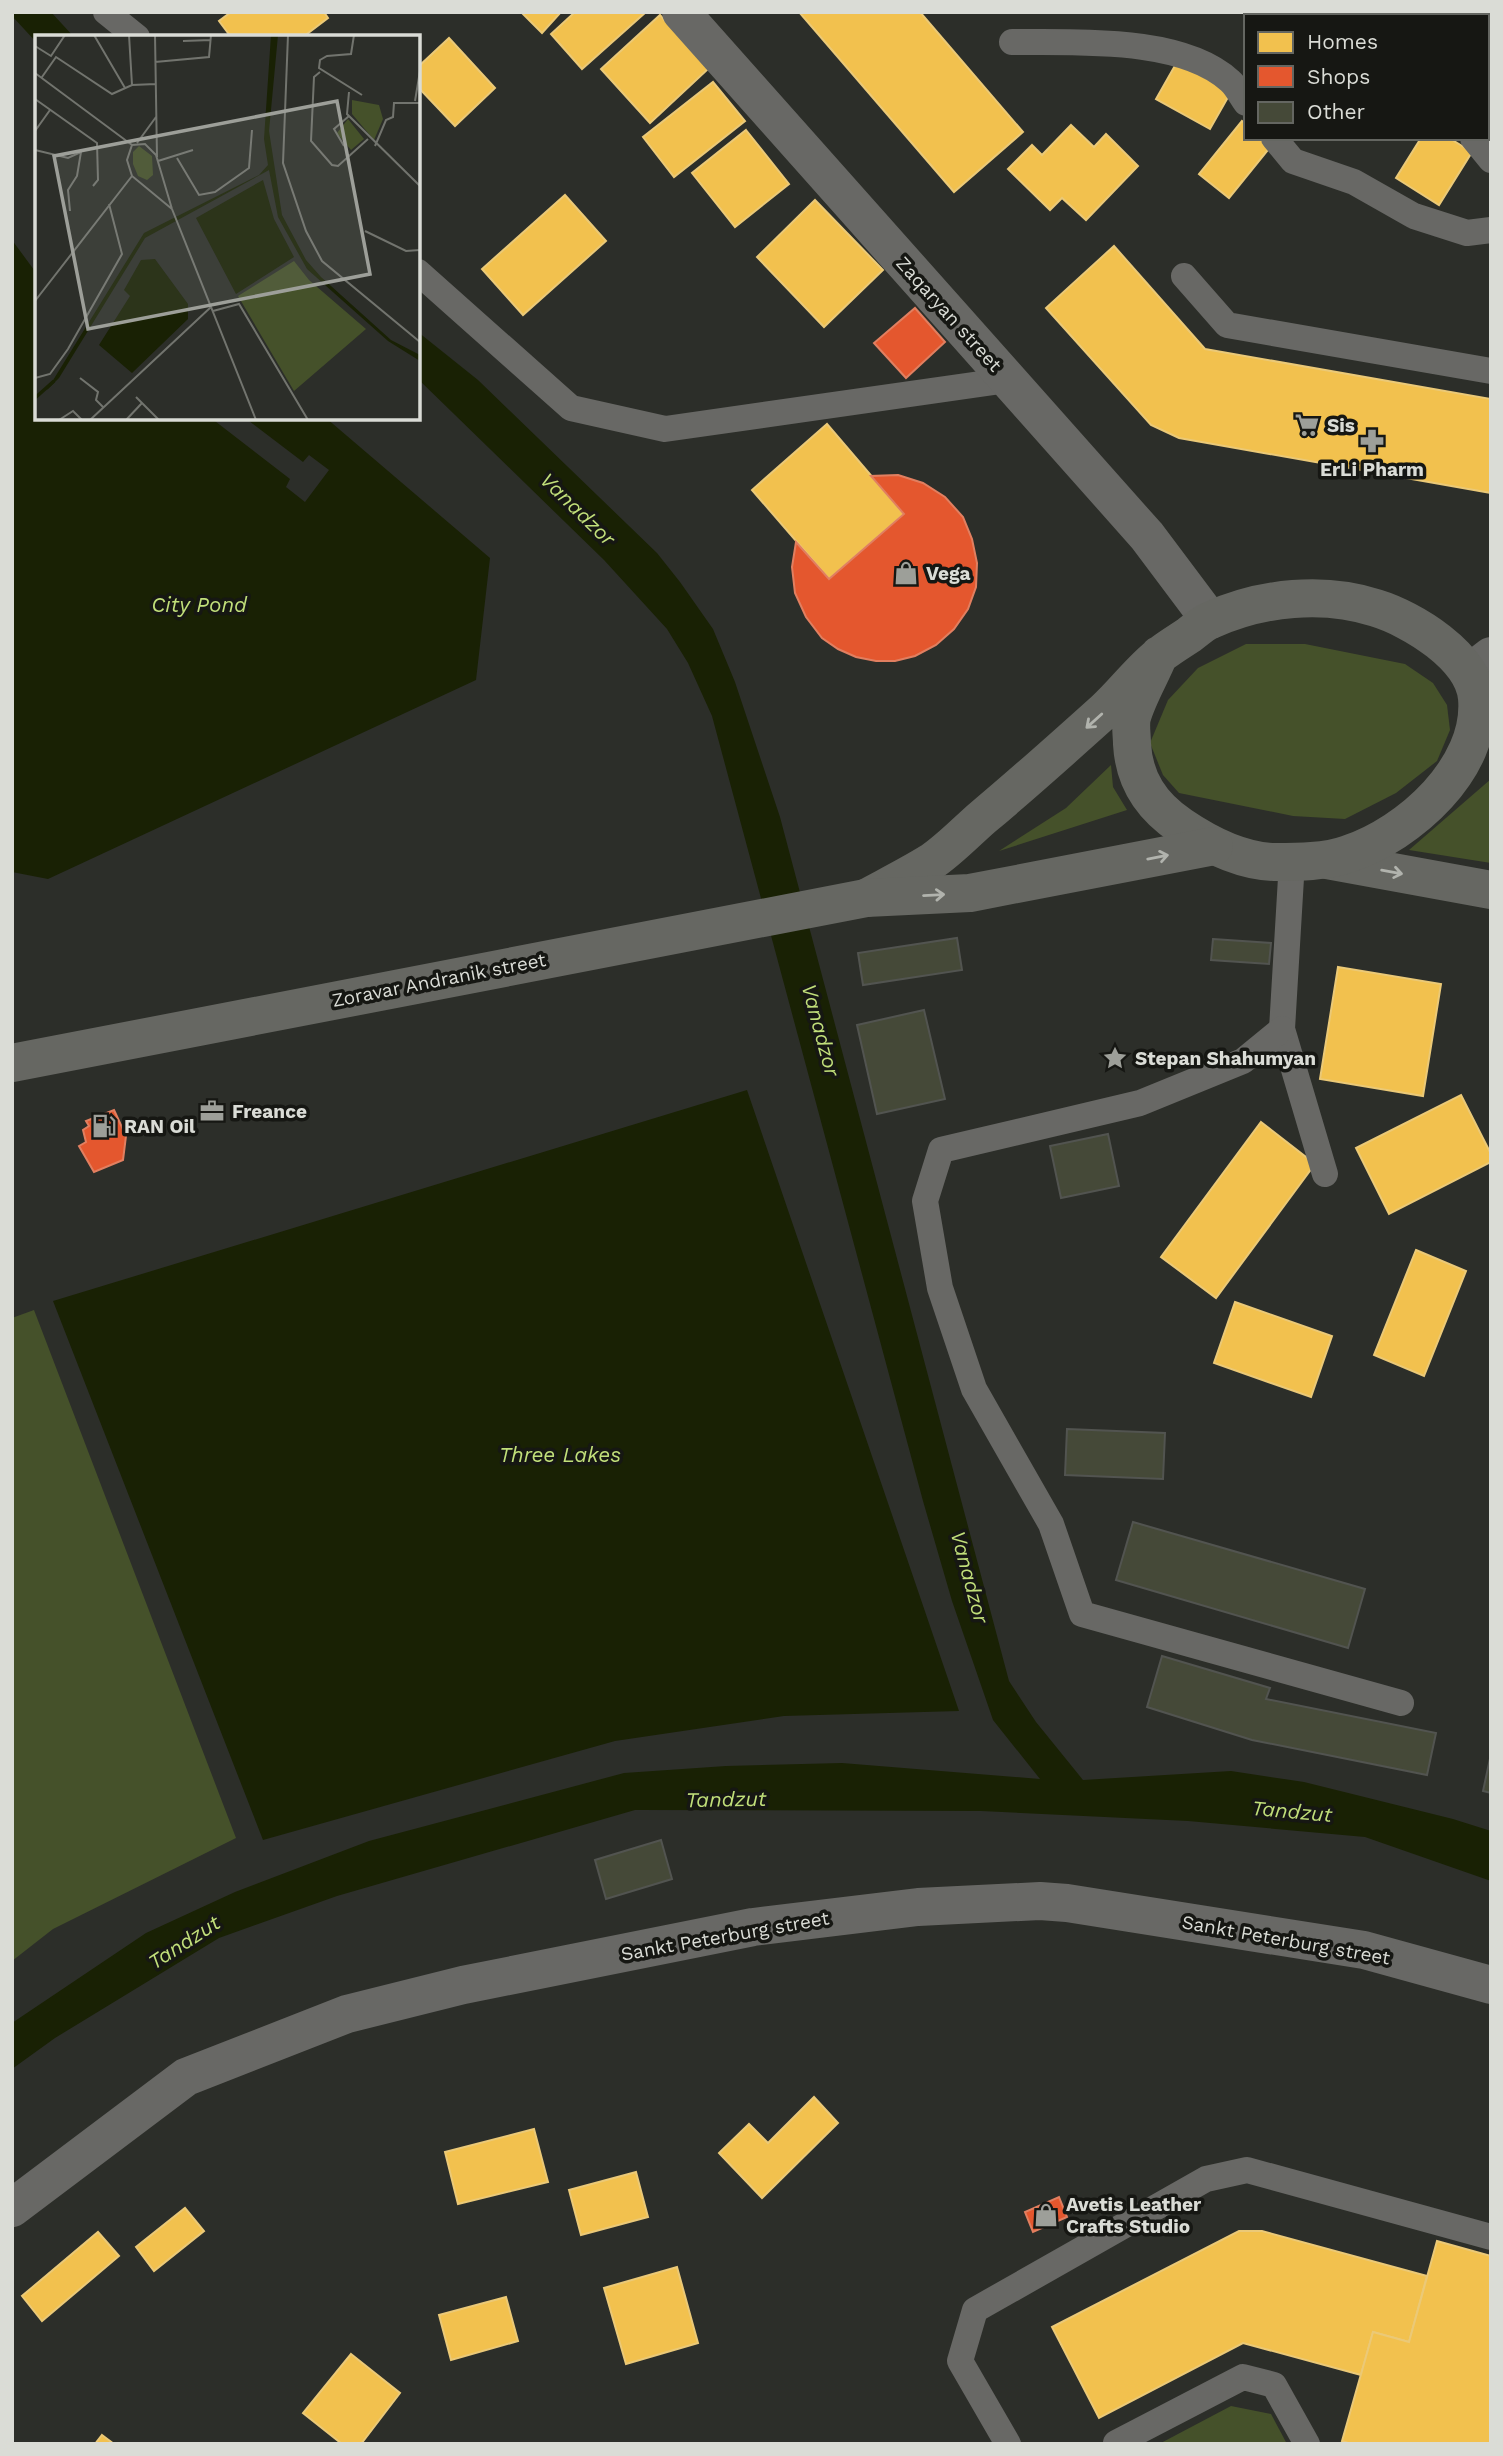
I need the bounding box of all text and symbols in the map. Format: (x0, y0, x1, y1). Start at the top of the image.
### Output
legend (1244, 14, 1489, 140)
text: Homes (1307, 29, 1378, 54)
inset map (35, 35, 420, 420)
text: Shops (1307, 64, 1370, 89)
text: Other (1307, 99, 1366, 124)
street label: Zaqaryan street (891, 252, 1007, 376)
supermarket icon: Sis (1293, 411, 1321, 439)
place label: Sis (1327, 414, 1355, 437)
pharmacy icon: ErLi Pharm (1358, 427, 1386, 455)
place label: ErLi Pharm (1320, 458, 1424, 481)
water label: Vanadzor (535, 467, 621, 551)
shop icon: Vega (892, 559, 920, 587)
place label: Vega (926, 562, 971, 585)
water label: City Pond (151, 592, 248, 617)
one-way arrow (1086, 712, 1103, 729)
one-way arrow (1146, 849, 1169, 863)
one-way arrow (1380, 865, 1403, 879)
one-way arrow (923, 888, 946, 901)
street label: Zoravar Andranik street (330, 948, 548, 1012)
water label: Vanadzor (797, 981, 846, 1080)
place icon: Stepan Shahumyan (1101, 1044, 1129, 1072)
place label: Stepan Shahumyan (1135, 1047, 1316, 1070)
office icon: Freance (198, 1097, 226, 1125)
place label: Freance (232, 1100, 307, 1123)
fuel station icon: RAN Oil (90, 1112, 118, 1140)
place label: RAN Oil (124, 1115, 196, 1138)
water label: Three Lakes (499, 1442, 621, 1467)
water label: Vanadzor (946, 1528, 995, 1627)
water label: Tandzut (685, 1786, 767, 1812)
water label: Tandzut (1251, 1795, 1334, 1827)
street label: Sankt Peterburg street (619, 1906, 831, 1966)
water label: Tandzut (143, 1909, 225, 1974)
street label: Sankt Peterburg street (1180, 1910, 1392, 1970)
place label: Avetis Leather Crafts Studio (1066, 2193, 1202, 2238)
shop icon: Avetis Leather Crafts Studio (1032, 2201, 1060, 2229)

